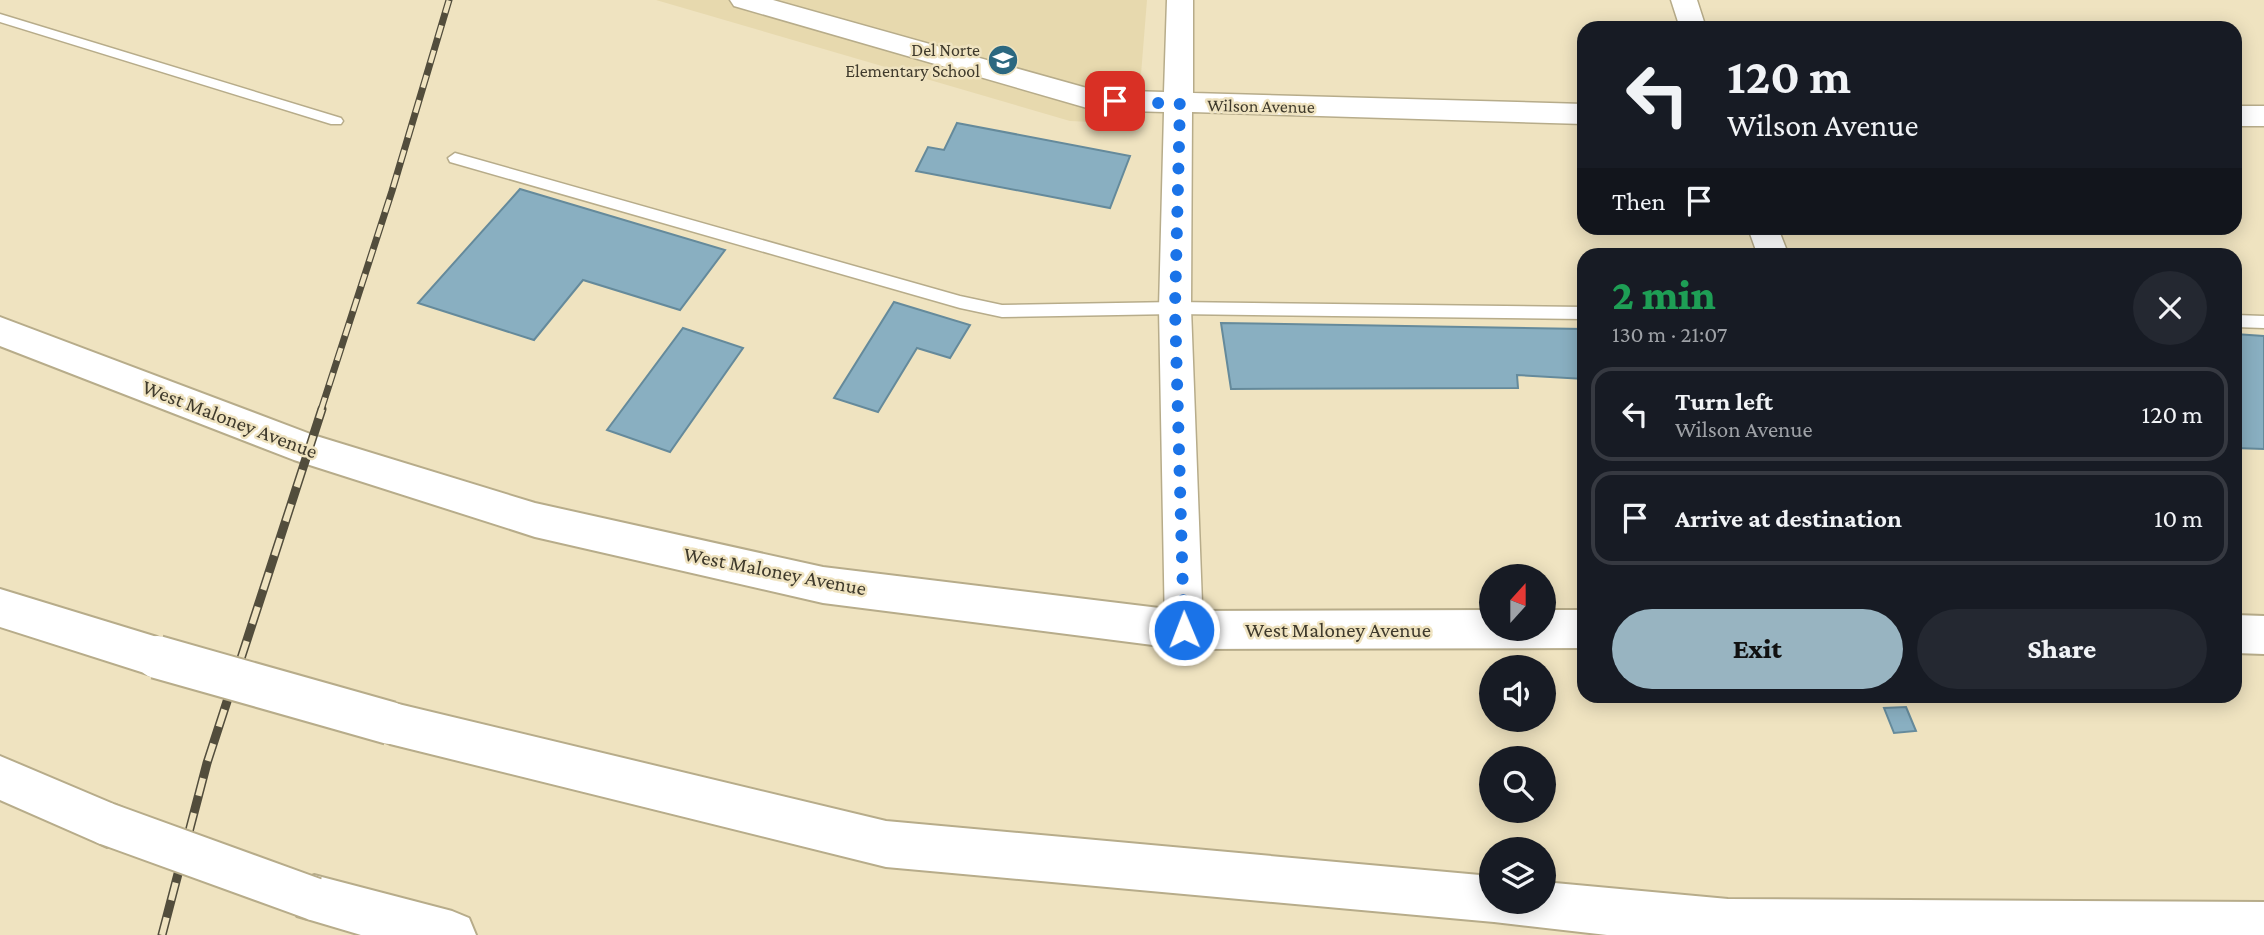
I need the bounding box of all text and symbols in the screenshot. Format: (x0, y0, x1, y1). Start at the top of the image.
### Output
place label: Del Norte Elementary School (845, 40, 980, 81)
school or university icon: Del Norte Elementary School (986, 43, 1020, 77)
icon: left (1612, 49, 1703, 140)
text: 120 m (1727, 49, 1851, 104)
pin (1085, 71, 1145, 131)
icon: arrive (1096, 82, 1134, 120)
street label: Wilson Avenue (1207, 95, 1315, 117)
text: Wilson Avenue (1727, 107, 1919, 143)
icon: arrive (1680, 182, 1718, 220)
text: Then (1612, 187, 1666, 216)
text: 2 min (1612, 271, 1716, 318)
button: close (2133, 271, 2207, 345)
text: 130 m · 21:07 (1612, 321, 1727, 347)
street label: West Maloney Avenue (139, 375, 321, 463)
text: Turn left (1675, 387, 1773, 416)
icon: left (1616, 395, 1654, 433)
text: 120 m (2142, 400, 2203, 429)
text: Wilson Avenue (1675, 416, 1813, 442)
icon: arrive (1616, 499, 1654, 537)
text: Arrive at destination (1675, 504, 1902, 533)
text: 10 m (2154, 504, 2203, 533)
street label: West Maloney Avenue (682, 541, 868, 601)
north arrow (1479, 564, 1556, 640)
map controls (1479, 564, 1556, 914)
position arrow (1147, 593, 1221, 667)
button: Exit (1612, 609, 1903, 689)
button: Share (1917, 609, 2207, 689)
street label: West Maloney Avenue (1245, 618, 1431, 642)
button: sound (1479, 655, 1556, 732)
button: search (1479, 746, 1556, 823)
button: layers (1479, 837, 1556, 914)

